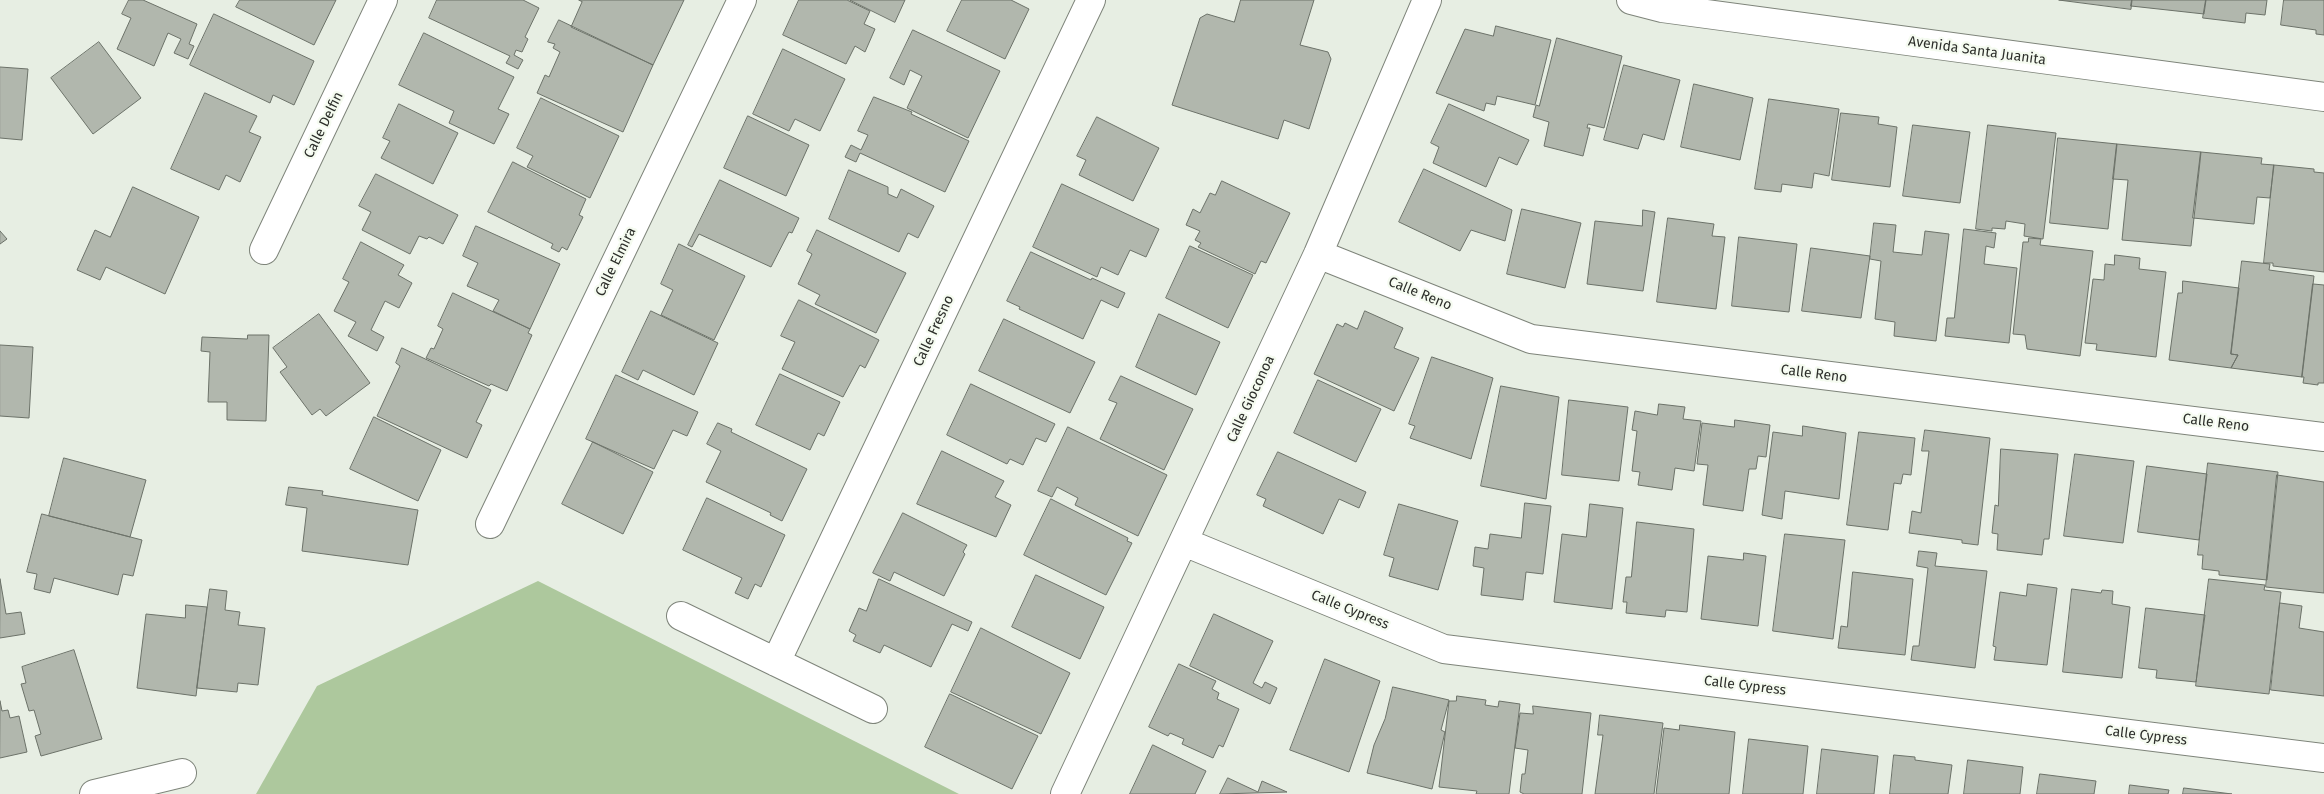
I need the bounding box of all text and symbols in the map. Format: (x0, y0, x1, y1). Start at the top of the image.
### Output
street label: Avenida Santa Juanita (1907, 33, 2047, 69)
street label: Calle Delfin (301, 89, 347, 161)
street label: Calle Elmira (592, 225, 640, 299)
street label: Calle Reno (1386, 274, 1454, 314)
street label: Calle Fresno (910, 293, 958, 369)
street label: Calle Gioconoa (1224, 353, 1278, 445)
street label: Calle Reno (1780, 362, 1848, 386)
street label: Calle Reno (2182, 411, 2250, 435)
street label: Calle Cypress (1309, 587, 1391, 633)
street label: Calle Cypress (1703, 673, 1787, 699)
street label: Calle Cypress (2104, 723, 2188, 749)

